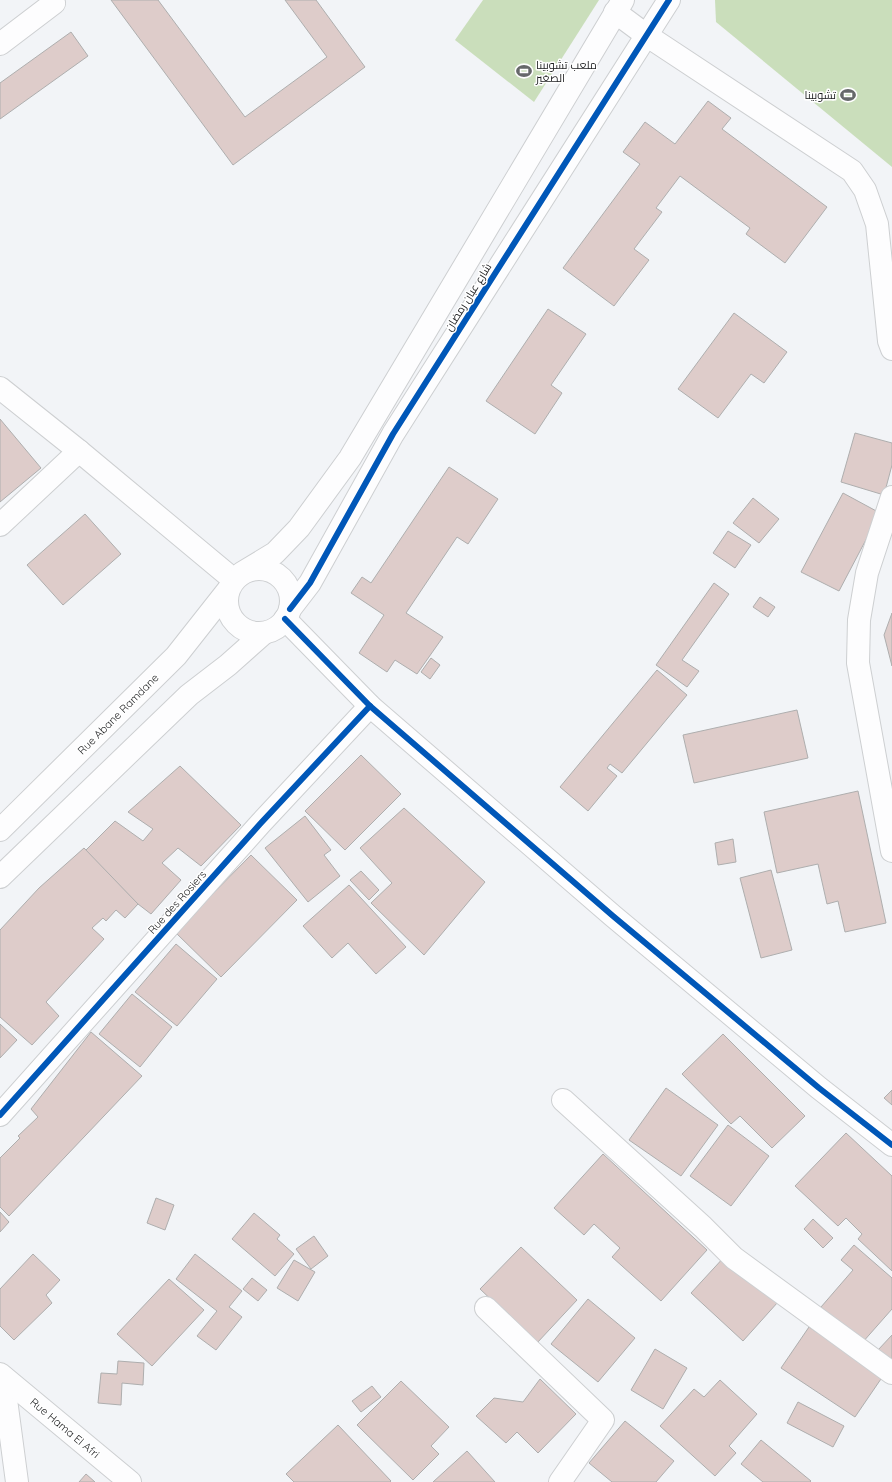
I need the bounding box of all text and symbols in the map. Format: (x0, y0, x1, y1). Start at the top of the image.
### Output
place label: ملعب تشوبينا الصغير (535, 58, 597, 85)
sports icon: ملعب تشوبينا الصغير (515, 62, 533, 80)
sports icon: تشوبينا (839, 86, 857, 104)
place label: تشوبينا (805, 88, 836, 102)
street label: شارع عبان رمضان (442, 260, 495, 334)
street label: Rue Abane Ramdane (75, 671, 161, 757)
street label: Rue des Rosiers (145, 867, 209, 937)
street label: Rue Hama El Afri (27, 1395, 103, 1461)

